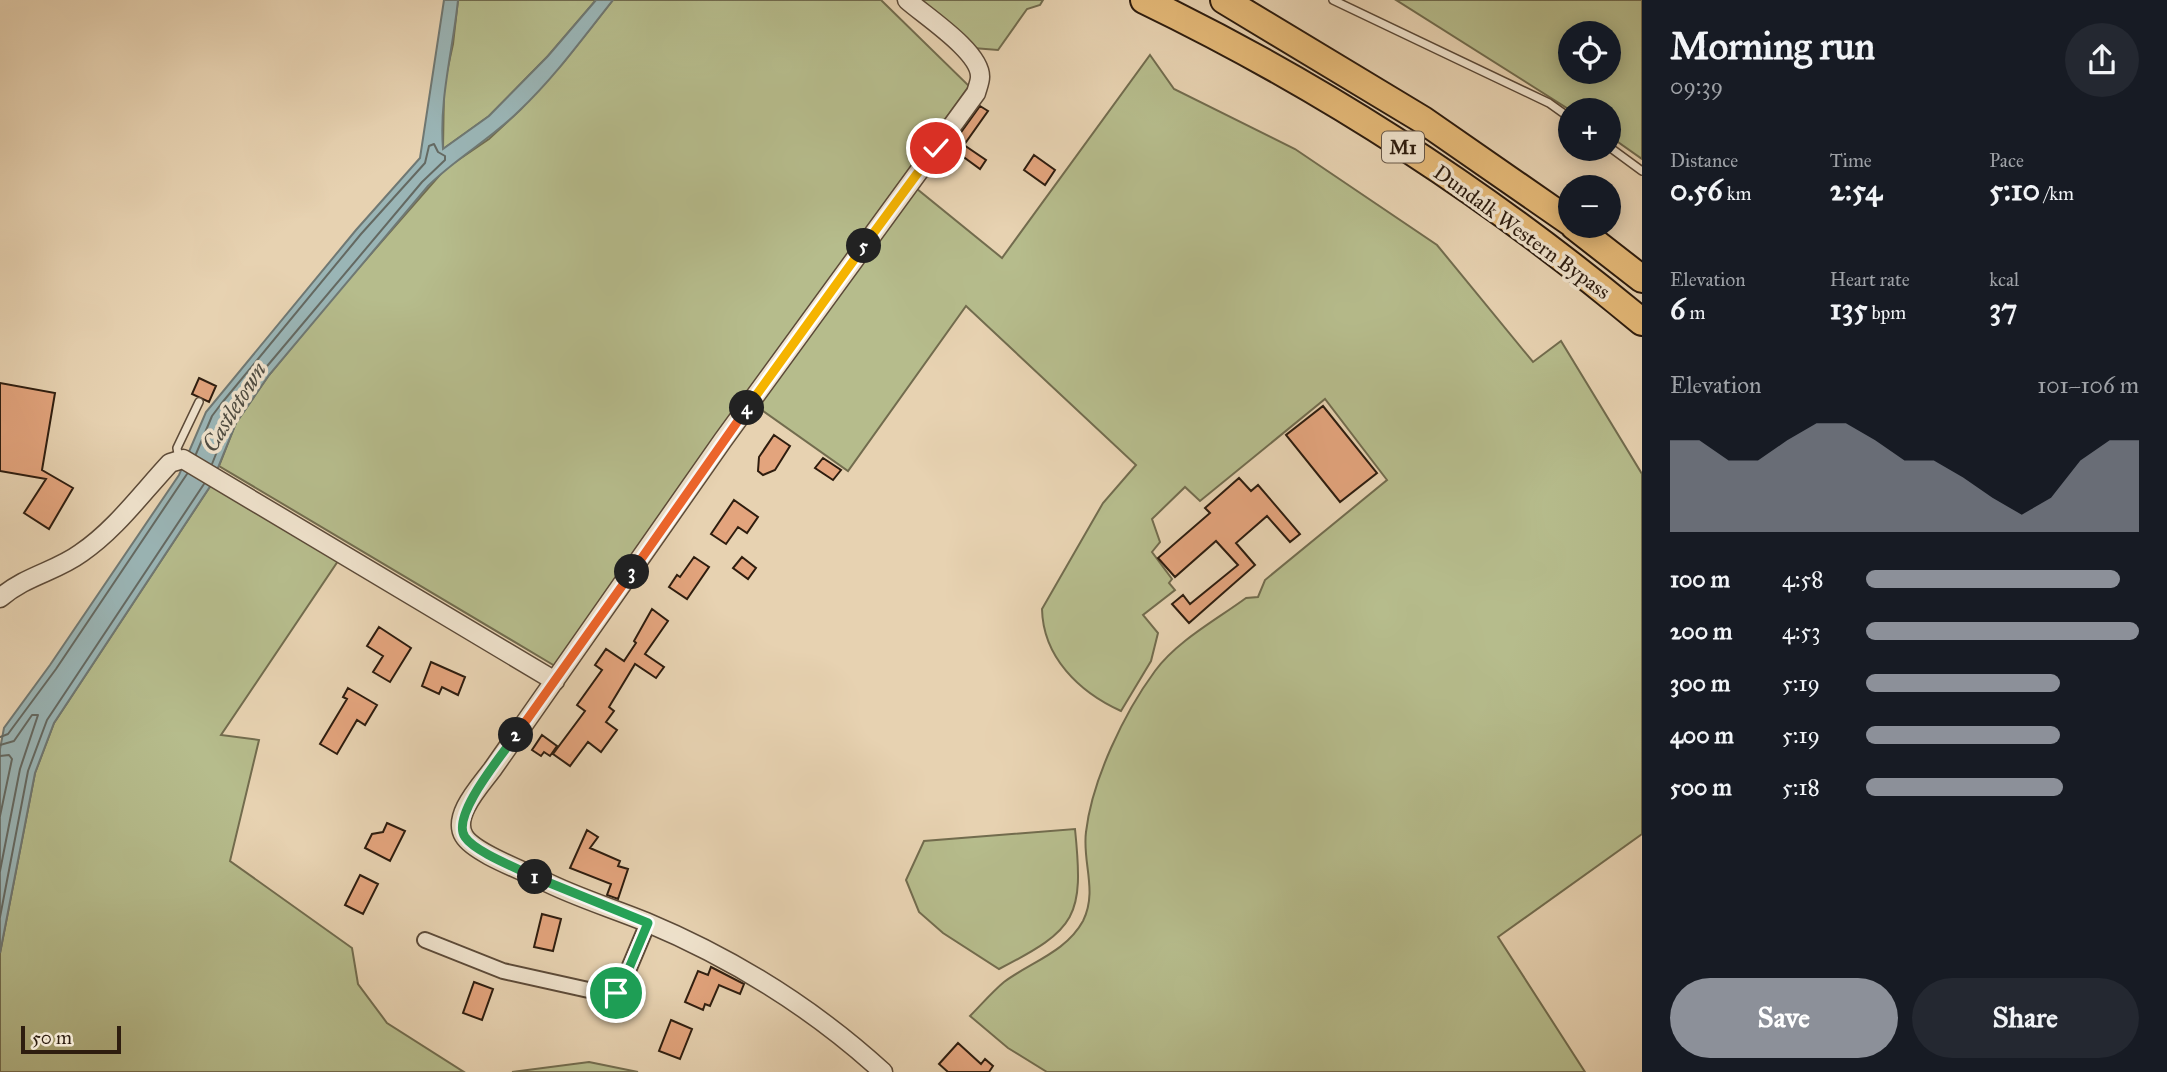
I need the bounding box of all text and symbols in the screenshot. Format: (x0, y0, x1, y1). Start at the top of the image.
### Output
map controls (1558, 21, 1621, 238)
button: locate (1558, 21, 1621, 84)
text: Morning run (1670, 23, 1875, 69)
button: share (2065, 23, 2139, 97)
text: 09:39 (1670, 72, 1723, 100)
button: + (1558, 98, 1621, 161)
pin (906, 118, 966, 178)
icon: check (917, 129, 955, 167)
road number: M1 (1382, 132, 1424, 162)
text: Distance (1670, 149, 1738, 172)
text: Time (1830, 149, 1872, 172)
text: Pace (1989, 149, 2024, 172)
street label: Dundalk Western Bypass (1429, 159, 1615, 305)
text: 0.56 (1670, 172, 1723, 208)
text: 2:54 (1830, 172, 1882, 208)
text: 5:10 (1989, 172, 2040, 208)
button: − (1558, 175, 1621, 238)
text: km (1723, 182, 1752, 205)
text: /km (2040, 182, 2074, 205)
pin: 5 (846, 229, 882, 264)
text: 5 (859, 234, 868, 257)
text: Elevation (1670, 268, 1745, 291)
text: Heart rate (1830, 268, 1910, 291)
text: kcal (1989, 268, 2019, 291)
text: 6 (1670, 291, 1685, 327)
text: 135 (1830, 291, 1867, 327)
text: 37 (1989, 291, 2017, 327)
text: m (1685, 301, 1705, 324)
text: bpm (1867, 301, 1906, 324)
water label: Castletown (196, 357, 272, 457)
text: Elevation (1670, 371, 1761, 399)
text: 101–106 m (2037, 371, 2139, 399)
pin: 4 (730, 390, 764, 426)
text: 4 (741, 396, 752, 419)
pin: 3 (614, 554, 650, 590)
text: 3 (628, 560, 635, 583)
text: 100 m (1670, 565, 1730, 593)
text: 4:58 (1782, 565, 1824, 593)
text: 200 m (1670, 617, 1732, 645)
text: 4:53 (1782, 617, 1821, 645)
text: 300 m (1670, 669, 1730, 697)
text: 5:19 (1782, 669, 1820, 697)
pin: 2 (498, 718, 534, 752)
text: 400 m (1670, 721, 1734, 749)
text: 5:19 (1782, 721, 1820, 749)
text: 2 (511, 723, 520, 746)
text: 500 m (1670, 773, 1732, 801)
text: 5:18 (1782, 773, 1820, 801)
pin: 1 (518, 860, 552, 894)
text: 1 (531, 865, 538, 888)
pin (586, 963, 646, 1023)
icon: arrive (597, 974, 635, 1012)
button: Save (1670, 978, 1898, 1058)
button: Share (1912, 978, 2139, 1058)
scale bar (21, 1023, 121, 1055)
text: 50 m (32, 1026, 72, 1049)

